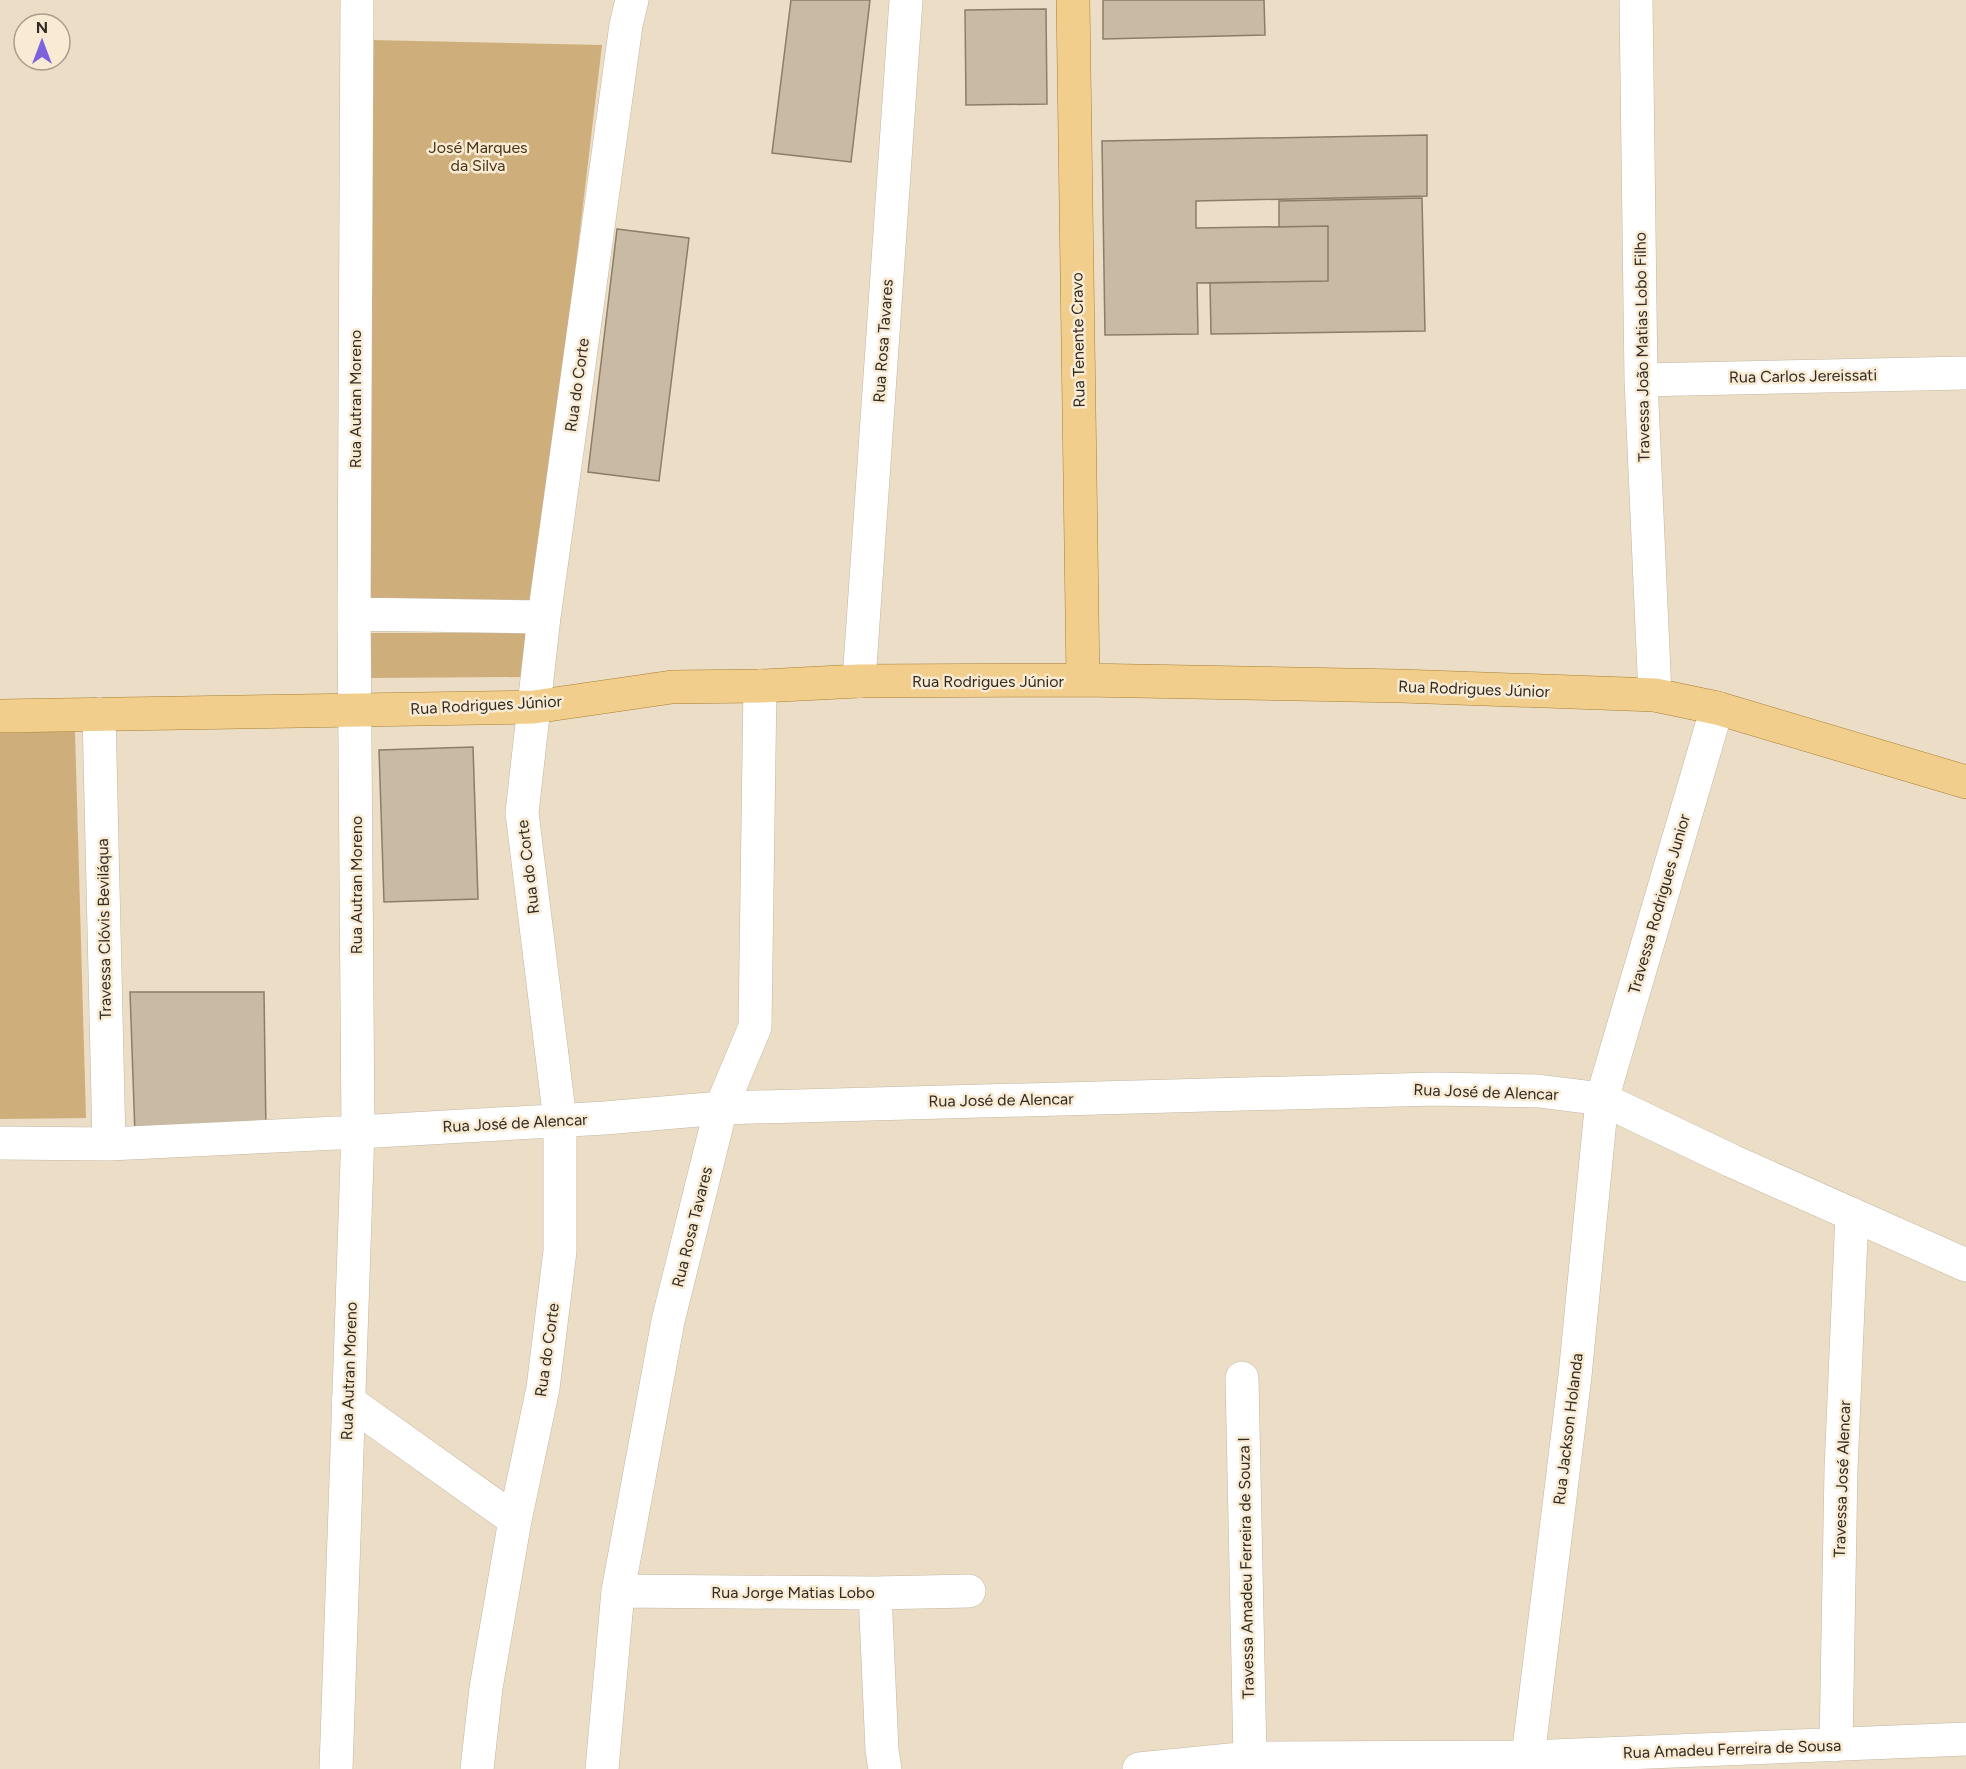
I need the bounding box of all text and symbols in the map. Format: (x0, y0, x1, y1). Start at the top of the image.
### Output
north arrow (12, 12, 72, 72)
text: N (36, 18, 48, 37)
park label: José Marques da Silva (428, 138, 528, 175)
street label: Travessa João Matias Lobo Filho (1630, 232, 1654, 462)
street label: Rua Tenente Cravo (1067, 272, 1089, 408)
street label: Rua Rosa Tavares (869, 279, 897, 403)
street label: Rua Autran Moreno (346, 330, 365, 468)
street label: Rua do Corte (561, 337, 593, 433)
street label: Rua Carlos Jereissati (1729, 365, 1877, 387)
street label: Rua Rodrigues Júnior (912, 672, 1064, 691)
street label: Rua Rodrigues Júnior (1398, 677, 1551, 701)
street label: Rua Rodrigues Júnior (410, 692, 563, 718)
street label: Travessa Rodrigues Junior (1624, 811, 1694, 996)
street label: Rua Autran Moreno (347, 816, 366, 954)
street label: Rua do Corte (513, 819, 543, 915)
street label: Travessa Clóvis Beviláqua (93, 838, 115, 1020)
street label: Rua José de Alencar (1413, 1080, 1559, 1104)
street label: Rua José de Alencar (928, 1089, 1074, 1111)
street label: Rua José de Alencar (442, 1110, 589, 1136)
street label: Rua Rosa Tavares (668, 1165, 716, 1289)
street label: Rua Autran Moreno (337, 1301, 361, 1441)
street label: Rua do Corte (531, 1302, 563, 1398)
street label: Rua Jackson Holanda (1549, 1352, 1587, 1506)
street label: Travessa José Alencar (1830, 1399, 1854, 1558)
street label: Travessa Amadeu Ferreira de Souza I (1234, 1437, 1258, 1699)
street label: Rua Jorge Matias Lobo (711, 1583, 875, 1602)
street label: Rua Amadeu Ferreira de Sousa (1622, 1736, 1842, 1762)

